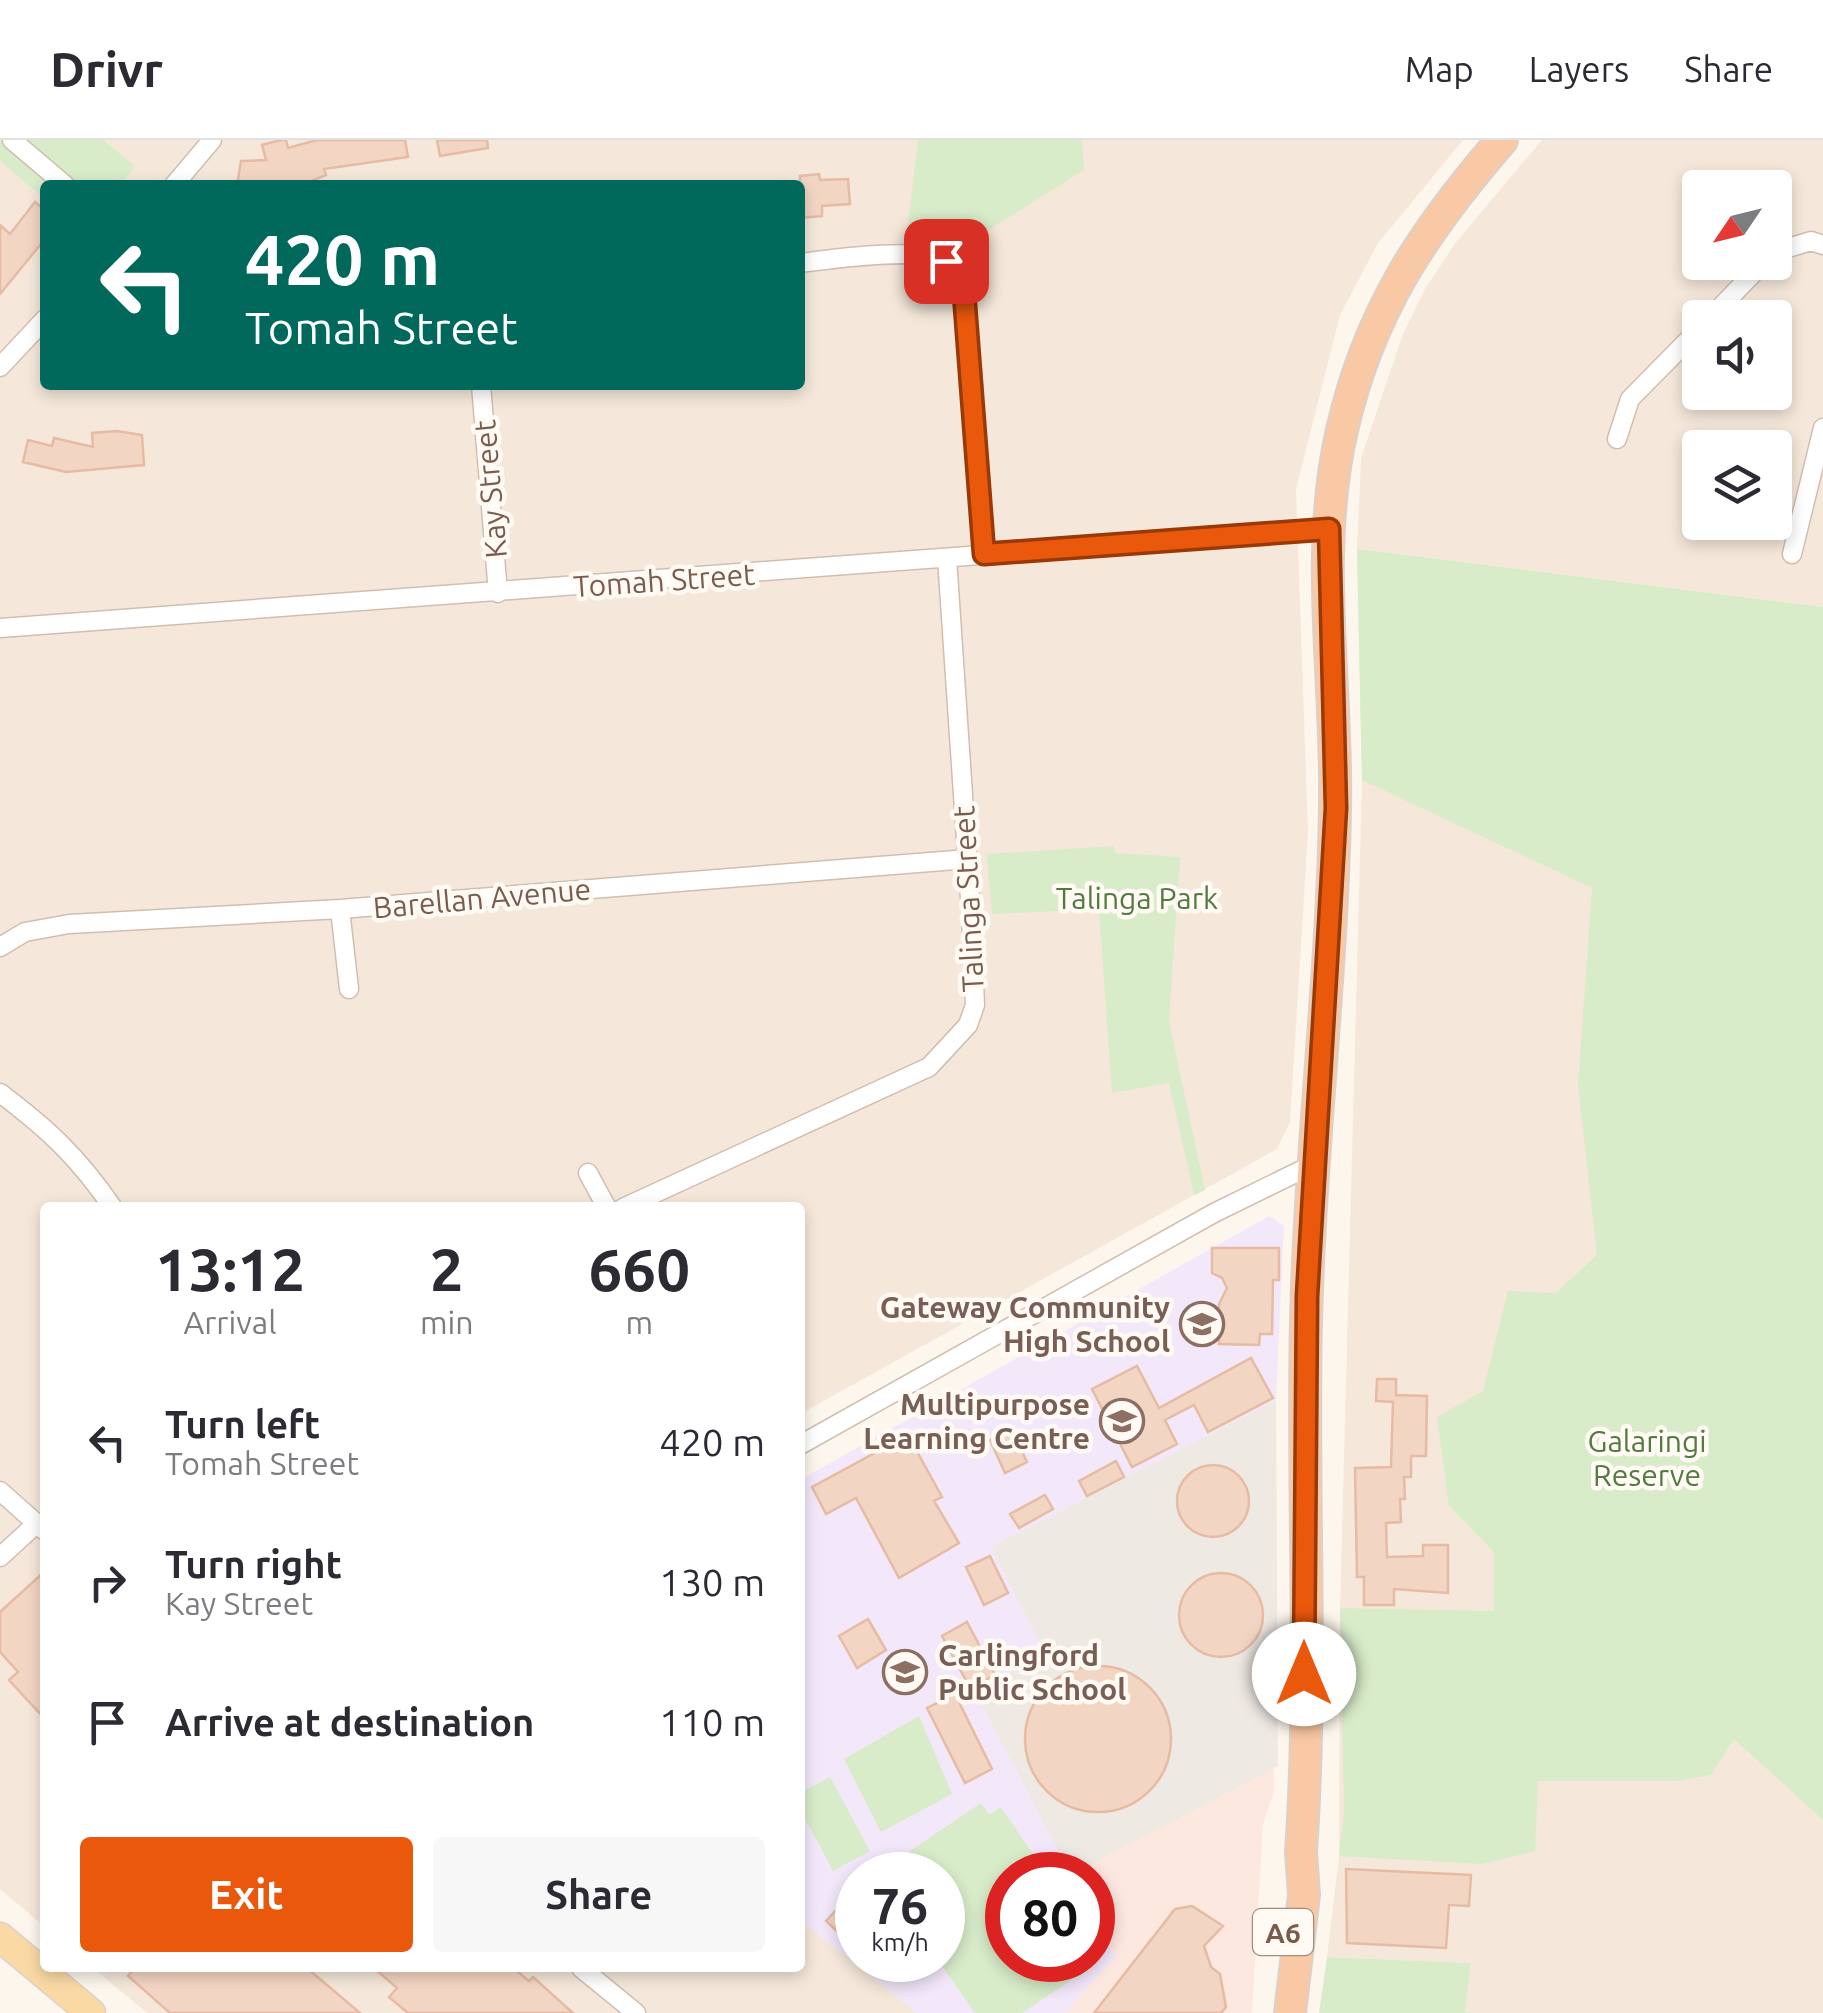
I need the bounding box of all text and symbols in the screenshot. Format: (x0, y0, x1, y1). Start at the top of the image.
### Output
text: Drivr (50, 42, 163, 96)
text: Map (1405, 49, 1474, 89)
text: Layers (1529, 49, 1629, 89)
text: Share (1684, 49, 1773, 89)
north arrow (1682, 170, 1792, 280)
map controls (1682, 170, 1792, 540)
pin (904, 219, 989, 304)
icon: left (80, 220, 210, 350)
text: 420 m (245, 220, 440, 298)
icon: arrive (919, 234, 974, 289)
button: sound (1682, 300, 1792, 410)
text: Tomah Street (245, 302, 518, 353)
street label: Kay Street (467, 418, 513, 560)
button: layers (1682, 430, 1792, 540)
street label: Tomah Street (572, 557, 756, 603)
street label: Talinga Street (946, 805, 990, 993)
street label: Barellan Avenue (372, 872, 592, 924)
park label: Talinga Park (1056, 881, 1218, 915)
text: 13:12 (155, 1235, 305, 1302)
text: 2 (430, 1235, 464, 1302)
text: 660 (589, 1235, 690, 1302)
place label: Gateway Community High School (880, 1290, 1170, 1358)
school or university icon: Gateway Community High School (1179, 1301, 1225, 1347)
text: Arrival (183, 1304, 277, 1340)
text: min (420, 1304, 474, 1340)
text: m (625, 1304, 653, 1340)
place label: Multipurpose Learning Centre (863, 1387, 1090, 1455)
school or university icon: Multipurpose Learning Centre (1099, 1398, 1145, 1444)
text: Turn left (165, 1403, 320, 1445)
icon: left (80, 1415, 135, 1470)
text: 420 m (659, 1421, 765, 1463)
park label: Galaringi Reserve (1588, 1424, 1706, 1492)
text: Tomah Street (165, 1445, 359, 1481)
text: Turn right (165, 1543, 342, 1585)
icon: right (80, 1555, 135, 1610)
text: 130 m (659, 1561, 765, 1603)
text: Kay Street (165, 1585, 313, 1621)
position arrow (1252, 1622, 1356, 1726)
place label: Carlingford Public School (938, 1638, 1126, 1706)
school or university icon: Carlingford Public School (882, 1649, 928, 1695)
icon: arrive (80, 1695, 135, 1750)
text: Arrive at destination (165, 1701, 534, 1743)
text: 110 m (659, 1701, 765, 1743)
button: Exit (80, 1837, 413, 1952)
button: Share (433, 1837, 765, 1952)
speed limit sign: 80 (985, 1852, 1115, 1982)
text: 76 (872, 1877, 928, 1933)
road number: A6 (1253, 1909, 1313, 1955)
text: km/h (871, 1928, 929, 1956)

